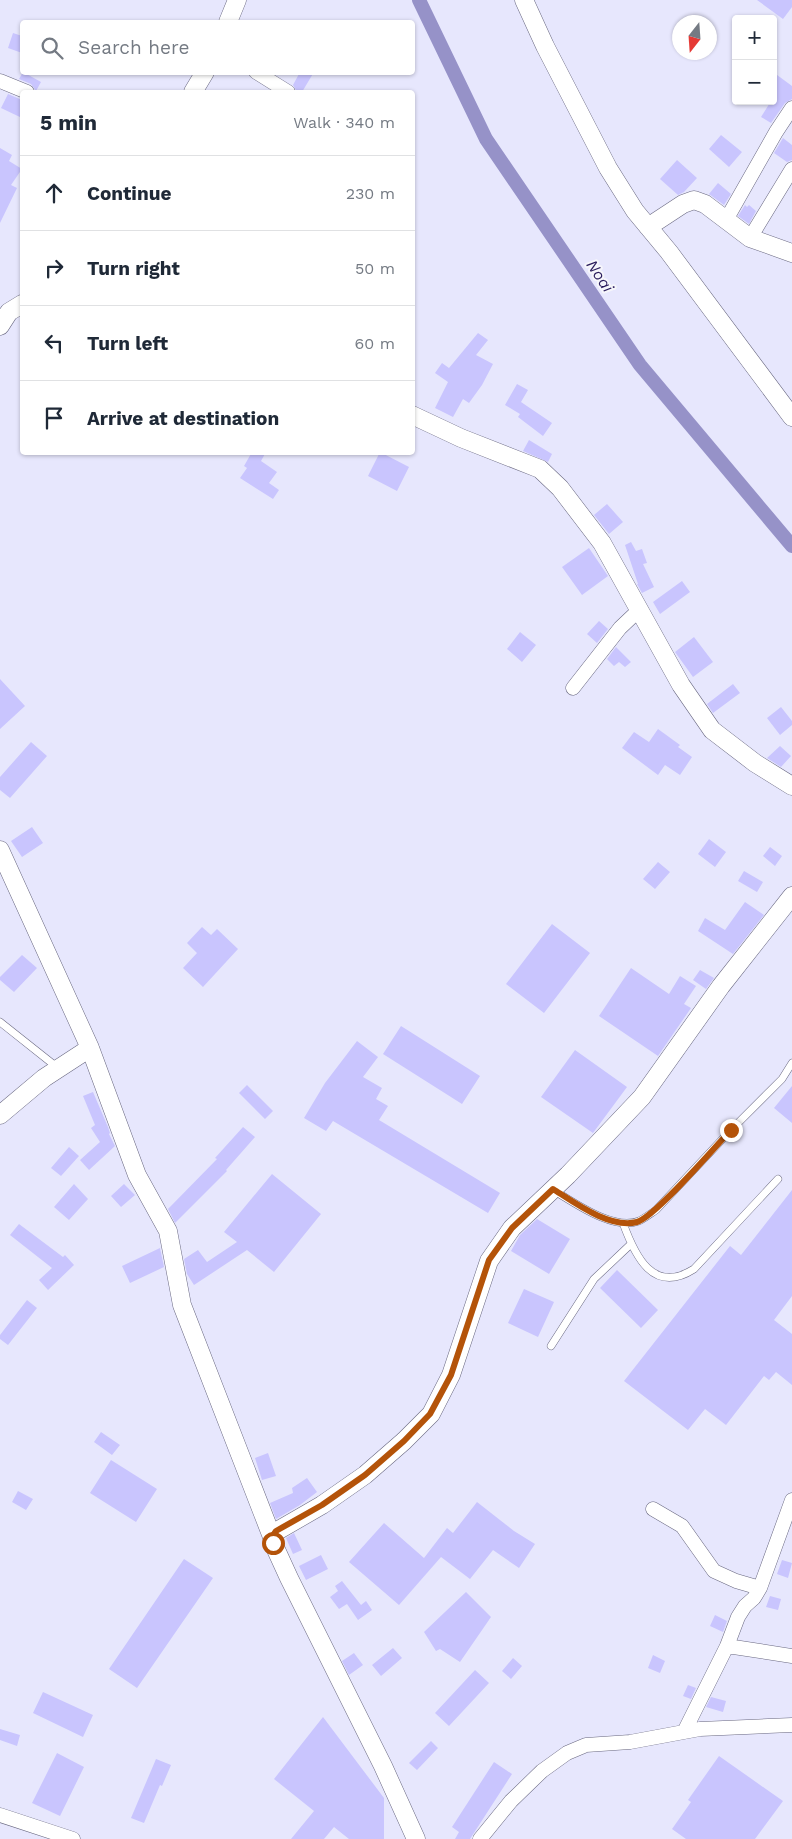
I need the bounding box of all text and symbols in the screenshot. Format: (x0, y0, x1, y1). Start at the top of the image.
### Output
north arrow (672, 15, 717, 60)
map controls (732, 15, 777, 105)
button: + (732, 15, 777, 60)
search box (20, 20, 415, 75)
icon: search (38, 34, 66, 62)
text: Search here (78, 36, 189, 59)
button: − (732, 60, 777, 105)
text: 5 min (40, 110, 97, 135)
text: Walk · 340 m (293, 113, 395, 132)
icon: ahead (40, 179, 68, 207)
text: Continue (87, 182, 171, 205)
text: 230 m (346, 184, 395, 203)
icon: right (40, 254, 68, 282)
water label: Noai (582, 256, 618, 296)
text: Turn right (87, 257, 180, 280)
text: 50 m (355, 259, 395, 278)
icon: left (40, 329, 68, 357)
text: Turn left (87, 332, 168, 355)
text: 60 m (355, 334, 395, 353)
icon: arrive (40, 404, 68, 432)
text: Arrive at destination (87, 407, 279, 430)
route end (720, 1119, 743, 1142)
route start (262, 1532, 285, 1555)

